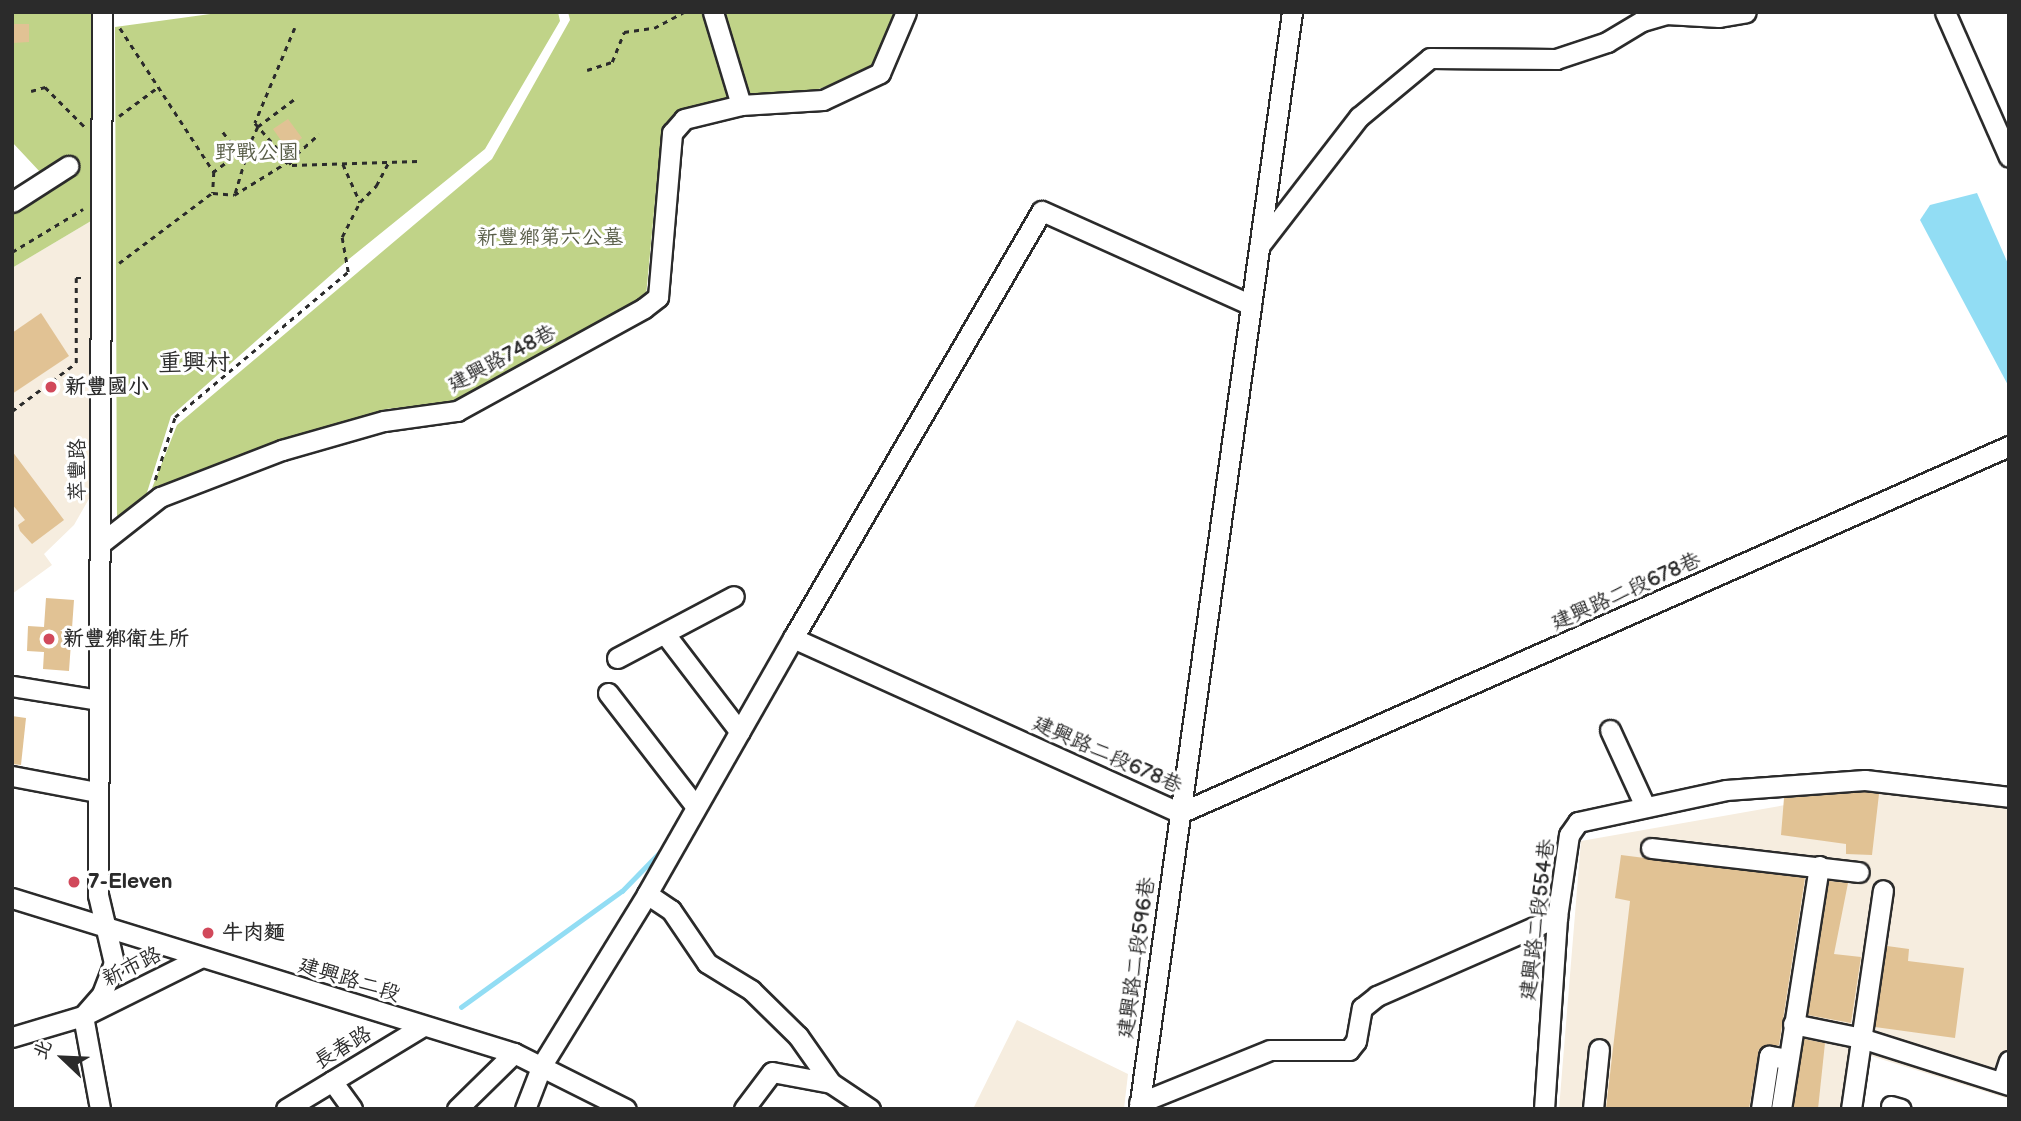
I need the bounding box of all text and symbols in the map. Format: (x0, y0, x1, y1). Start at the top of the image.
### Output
park label: 野戰公園 (215, 140, 299, 166)
park label: 新豐鄉第六公墓 (477, 225, 623, 251)
street label: 建興路748巷 (443, 320, 561, 398)
district label: 重興村 (158, 349, 230, 377)
place label: 新豐國小 (65, 374, 149, 400)
marker: 新豐國小 (43, 379, 59, 395)
street label: 萃豐路 (65, 439, 91, 501)
street label: 建興路二段678巷 (1547, 548, 1705, 636)
place label: 新豐鄉衛生所 (63, 626, 189, 652)
marker: 新豐鄉衛生所 (41, 631, 57, 647)
street label: 建興路二段678巷 (1028, 711, 1186, 799)
street label: 建興路二段554巷 (1516, 838, 1560, 1002)
place label: 7-Eleven (88, 869, 173, 895)
marker: 7-Eleven (66, 874, 82, 890)
street label: 建興路二段596巷 (1113, 876, 1161, 1040)
place label: 牛肉麵 (222, 920, 285, 946)
marker: 牛肉麵 (200, 925, 216, 941)
street label: 新市路 (98, 942, 166, 992)
street label: 建興路二段 (295, 953, 403, 1007)
street label: 長春路 (310, 1021, 376, 1075)
north arrow (28, 1023, 98, 1093)
text: 北 (29, 1036, 58, 1063)

